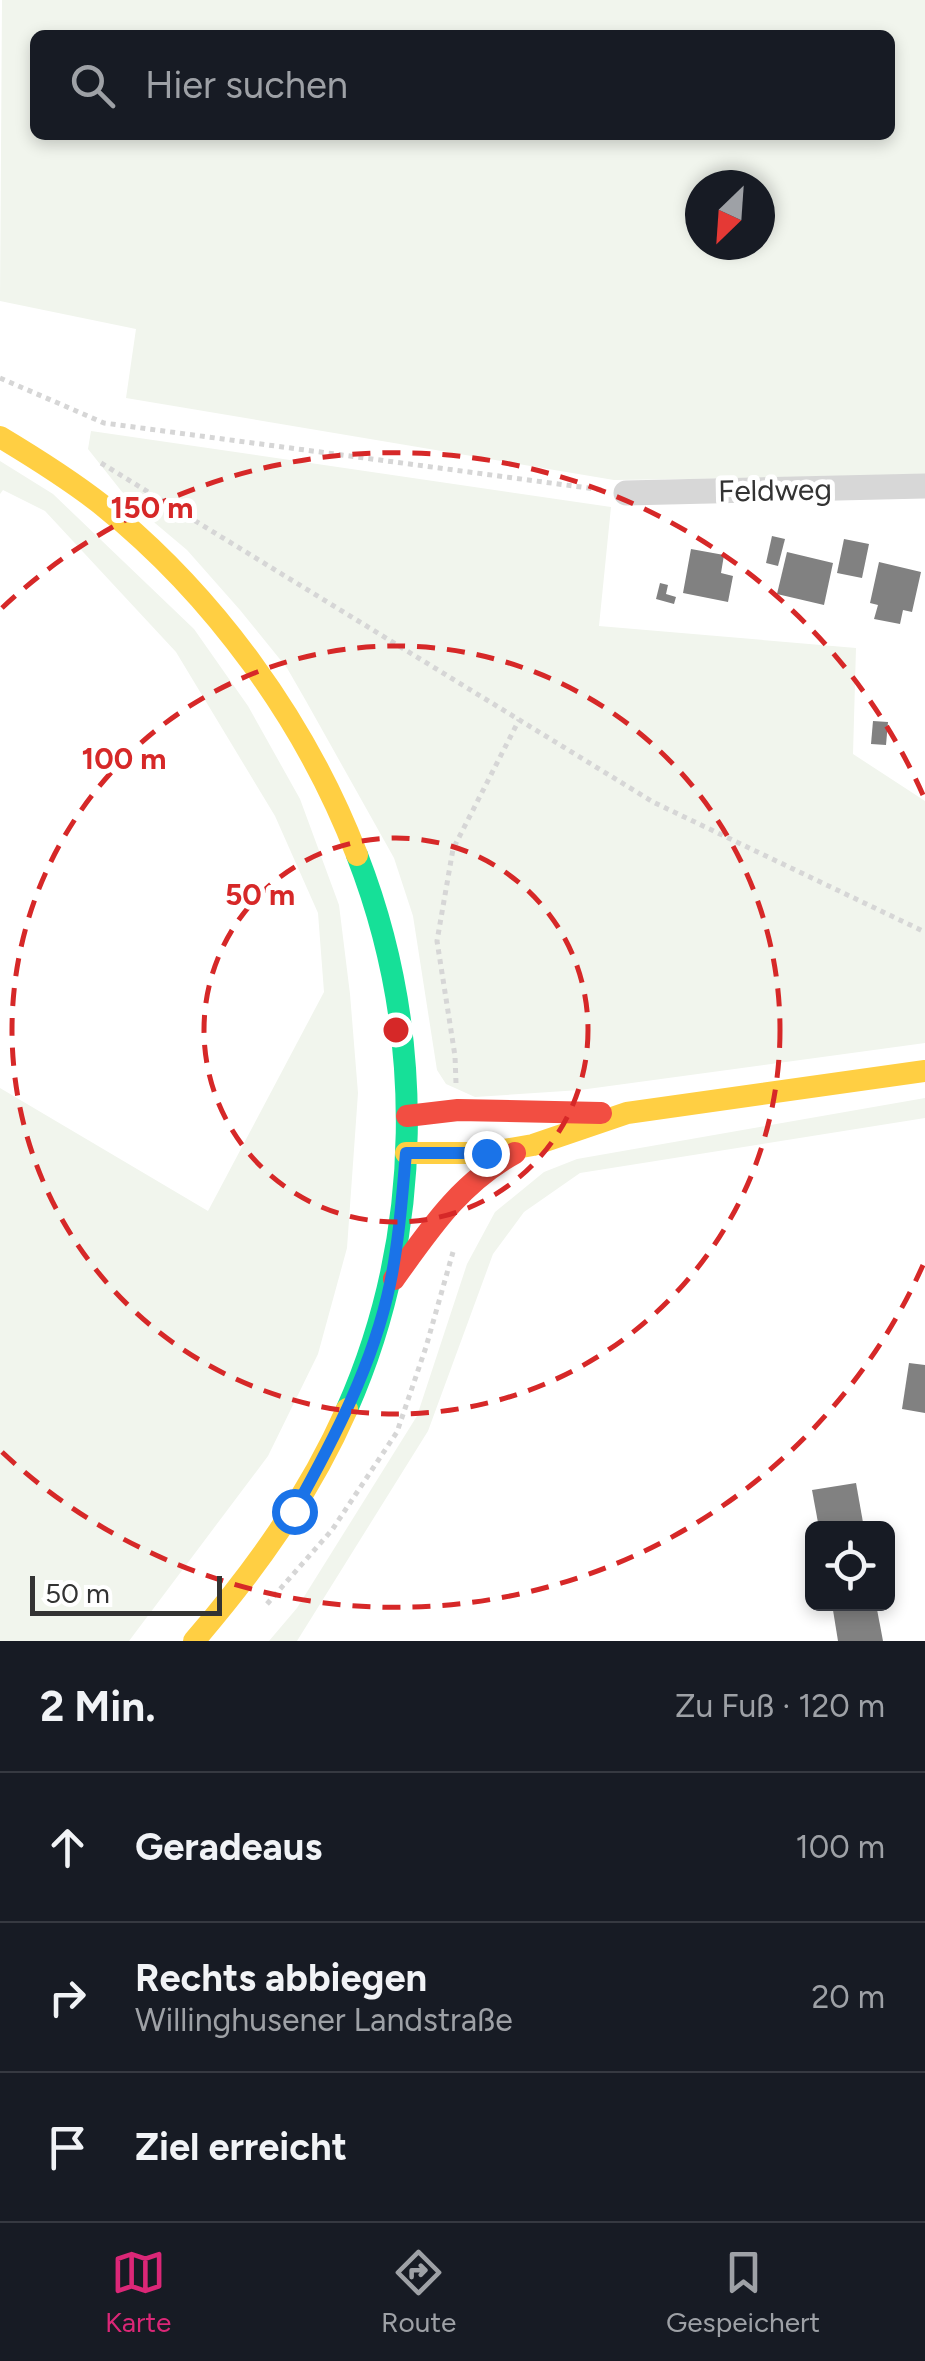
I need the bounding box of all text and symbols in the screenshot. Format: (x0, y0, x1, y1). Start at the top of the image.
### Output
search box (30, 30, 895, 140)
icon: search (65, 58, 120, 113)
text: Hier suchen (145, 62, 348, 108)
north arrow (685, 170, 775, 260)
street label: Feldweg (718, 471, 832, 509)
text: 150 m (111, 489, 193, 526)
text: 100 m (82, 740, 166, 777)
text: 50 m (225, 876, 295, 913)
centre of rings (378, 1012, 414, 1048)
route end (464, 1131, 510, 1177)
route start (272, 1489, 318, 1535)
map controls (805, 1521, 895, 1611)
button: locate (805, 1521, 895, 1611)
scale bar (30, 1571, 222, 1616)
text: 50 m (45, 1576, 110, 1610)
text: 2 Min. (40, 1681, 156, 1732)
text: Zu Fuß · 120 m (675, 1687, 885, 1725)
icon: ahead (40, 1820, 95, 1875)
text: Geradeaus (135, 1824, 322, 1870)
text: 100 m (796, 1828, 885, 1866)
text: Rechts abbiegen (135, 1955, 427, 2001)
icon: right (40, 1970, 95, 2025)
text: 20 m (811, 1978, 885, 2016)
text: Willinghusener Landstraße (135, 2001, 513, 2039)
icon: arrive (40, 2120, 95, 2175)
text: Ziel erreicht (135, 2124, 347, 2170)
tab: Karte (105, 2245, 171, 2339)
tab: Route (381, 2245, 456, 2339)
tab: Gespeichert (666, 2245, 820, 2339)

